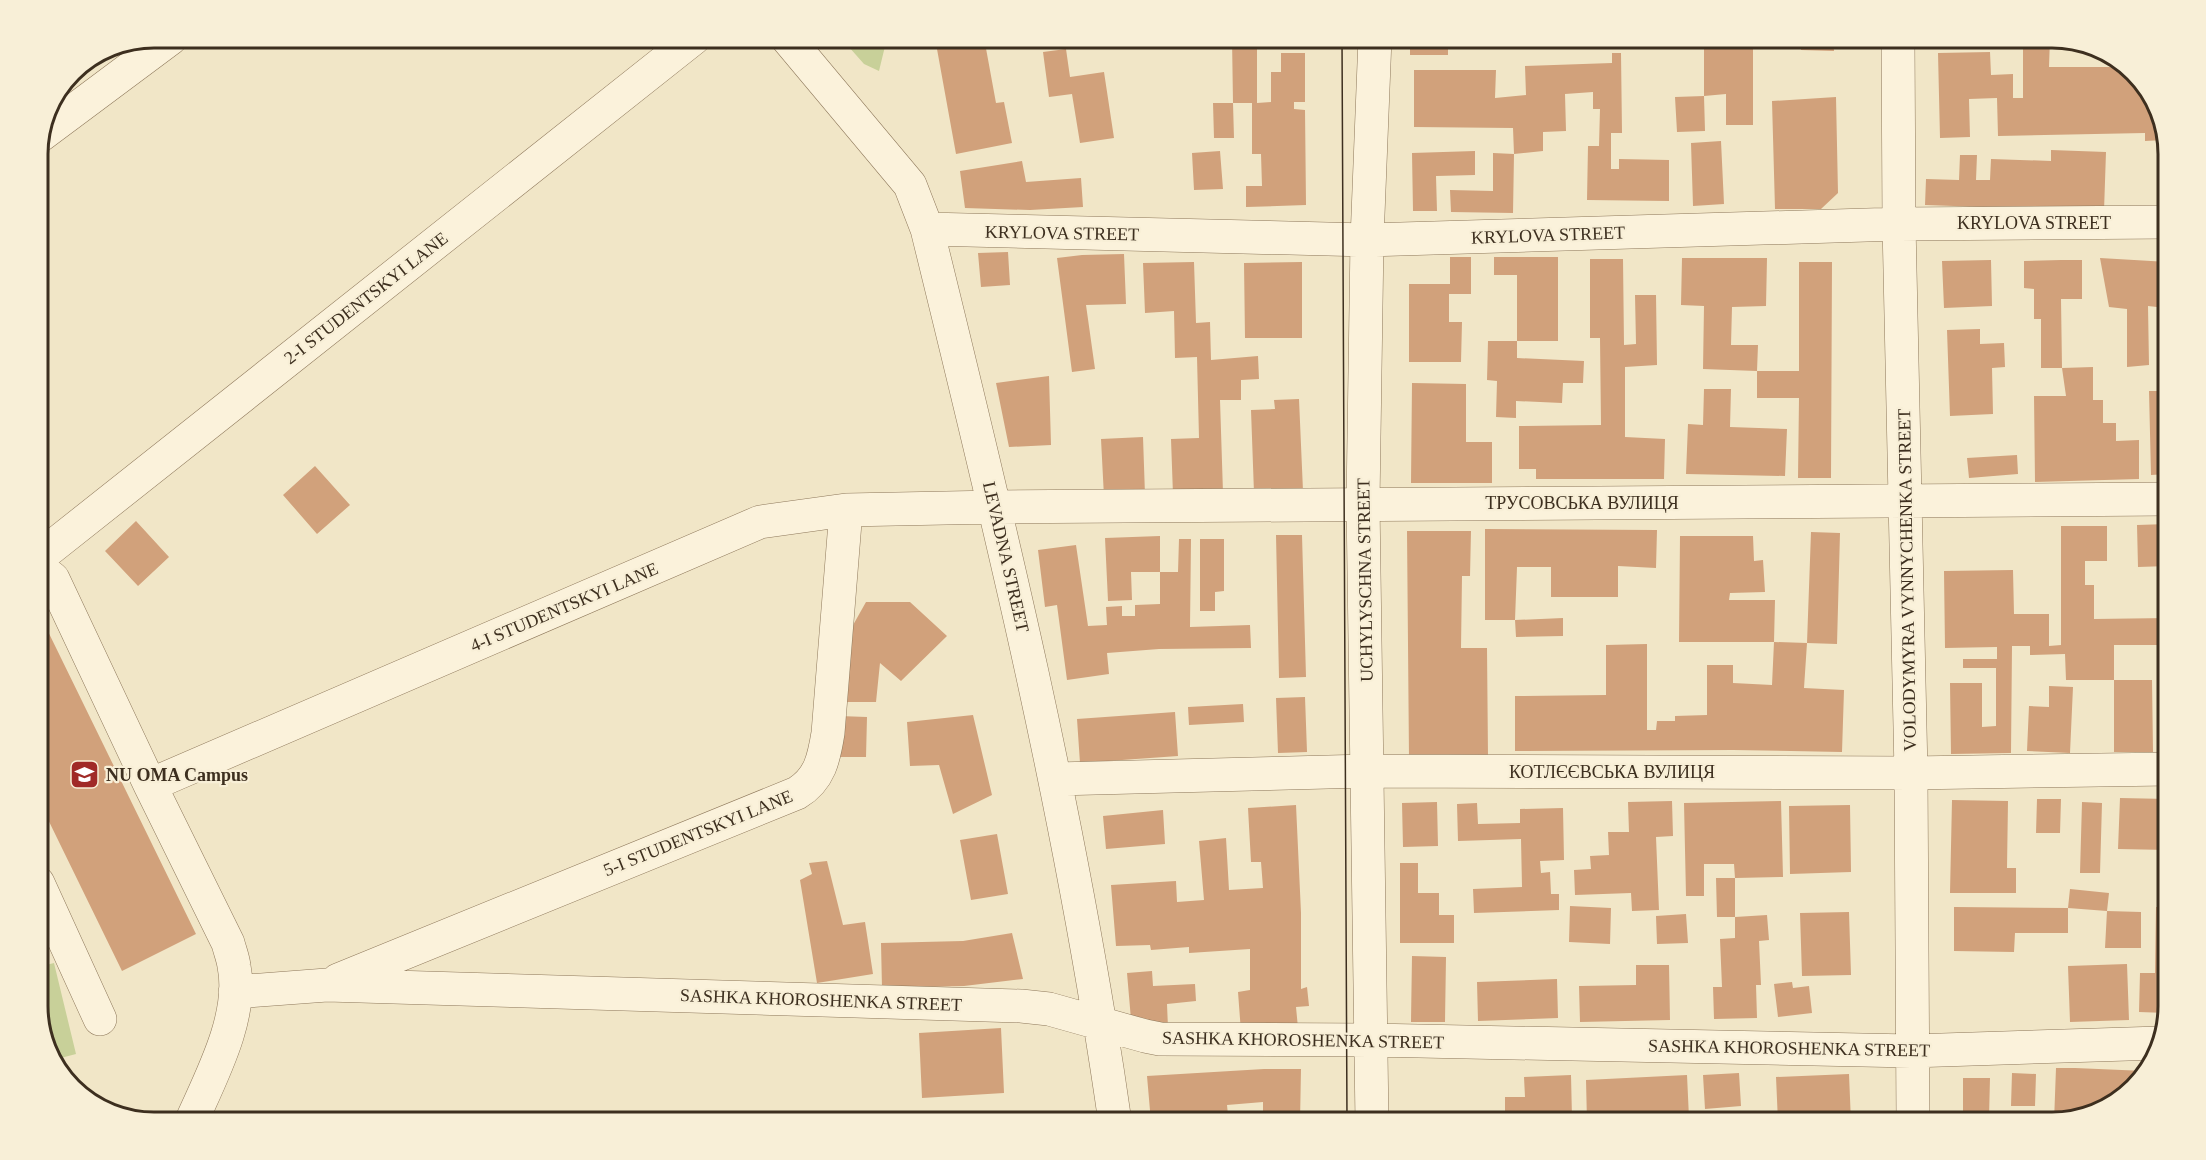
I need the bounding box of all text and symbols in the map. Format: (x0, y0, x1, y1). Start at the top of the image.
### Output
street label: KRYLOVA STREET (1957, 213, 2111, 233)
street label: KRYLOVA STREET (985, 222, 1139, 244)
street label: KRYLOVA STREET (1471, 222, 1625, 248)
street label: 2-I STUDENTSKYI LANE (280, 228, 452, 368)
street label: VOLODYMYRA VYNNYCHENKA STREET (1894, 409, 1920, 751)
street label: UCHYLYSCHNA STREET (1353, 478, 1377, 682)
street label: LEVADNA STREET (979, 480, 1033, 634)
street label: ТРУСОВСЬКА ВУЛИЦЯ (1485, 493, 1679, 513)
street label: 4-I STUDENTSKYI LANE (467, 558, 661, 656)
school or university icon: NU OMA Campus (69, 759, 101, 791)
street label: КОТЛЄЄВСЬКА ВУЛИЦЯ (1509, 762, 1715, 782)
place label: NU OMA Campus (106, 765, 248, 785)
street label: 5-I STUDENTSKYI LANE (601, 786, 795, 880)
street label: SASHKA KHOROSHENKA STREET (680, 985, 962, 1015)
street label: SASHKA KHOROSHENKA STREET (1162, 1028, 1444, 1052)
street label: SASHKA KHOROSHENKA STREET (1648, 1036, 1930, 1060)

